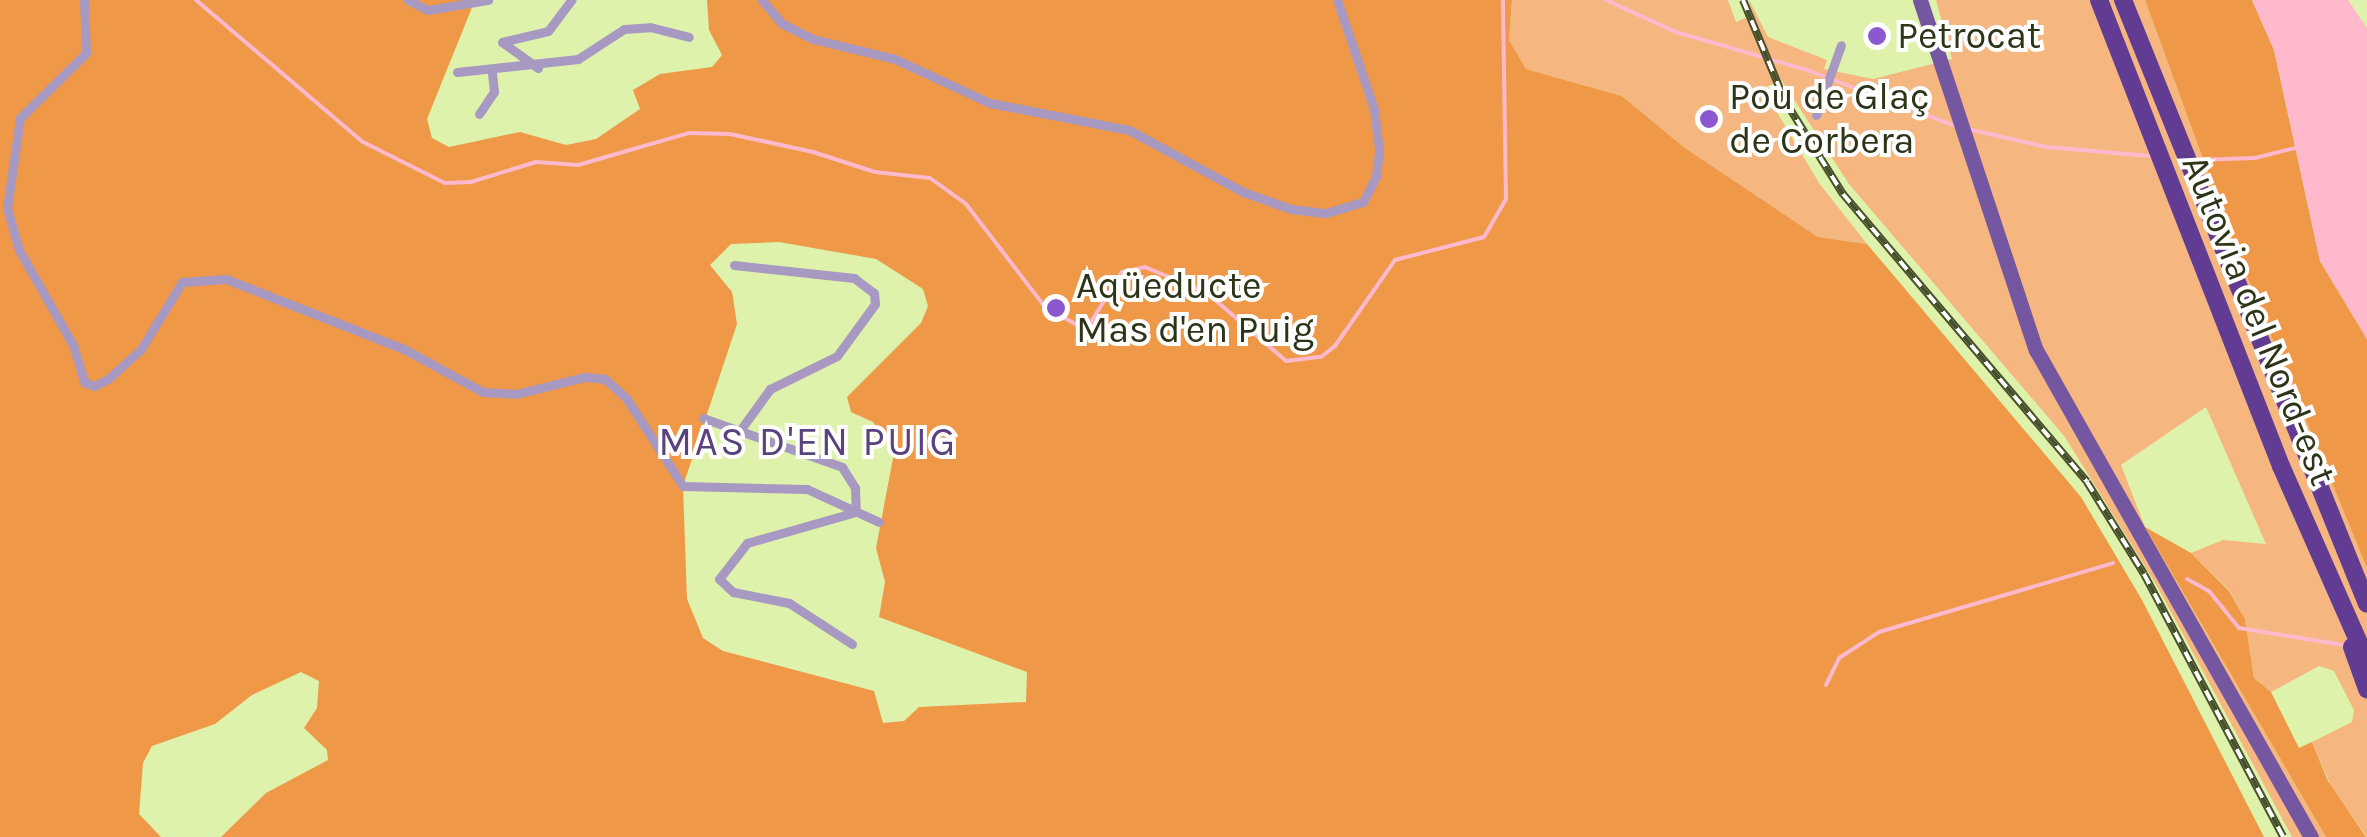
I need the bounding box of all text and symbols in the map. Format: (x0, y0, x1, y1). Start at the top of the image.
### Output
place label: Petrocat (1897, 13, 2041, 59)
marker: Petrocat (1866, 25, 1888, 47)
place label: Pou de Glaç de Corbera (1729, 74, 1930, 163)
marker: Pou de Glaç de Corbera (1698, 108, 1720, 130)
street label: Autovia del Nord-est (2172, 148, 2346, 492)
place label: Aqüeducte Mas d'en Puig (1076, 263, 1314, 352)
marker: Aqüeducte Mas d'en Puig (1045, 297, 1067, 319)
district label: MAS D'EN PUIG (658, 418, 958, 466)

